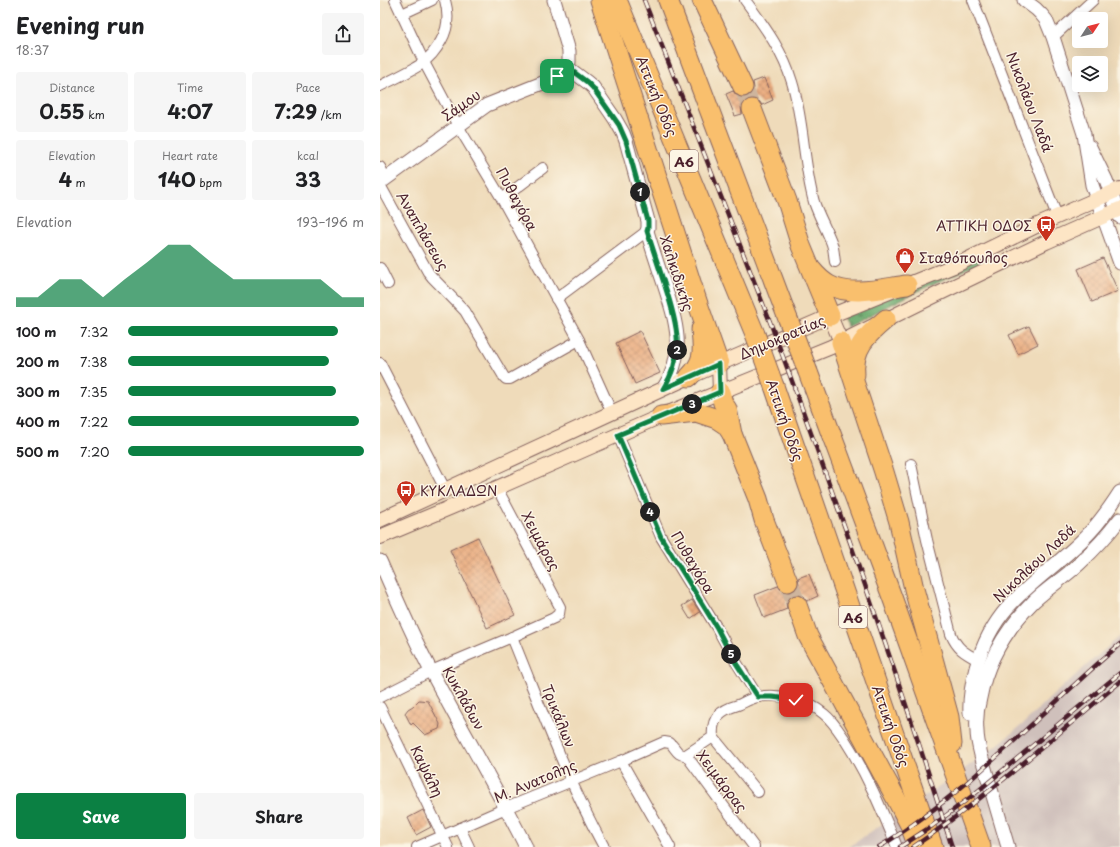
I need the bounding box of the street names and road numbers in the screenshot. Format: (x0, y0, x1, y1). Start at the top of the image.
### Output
street label: Νικολάου Λαδά (1001, 49, 1059, 155)
street label: Αττική Οδός (631, 52, 683, 140)
street label: Σάμου (437, 84, 485, 126)
road number: Α6 (670, 150, 698, 172)
street label: Πυθαγόρα (491, 164, 543, 234)
street label: Αναπλάσεως (392, 187, 454, 275)
street label: Χαλκιδικής (655, 232, 699, 314)
street label: Δημοκρατίας (736, 309, 828, 365)
street label: Αττική Οδός (761, 376, 809, 464)
street label: Χειμάρας (517, 508, 565, 574)
street label: Νικολάου Λαδά (988, 519, 1080, 607)
street label: Πυθαγόρα (666, 527, 720, 597)
road number: Α6 (839, 606, 867, 628)
street label: Κυκλάδων (438, 662, 490, 734)
street label: Τρικάλων (537, 681, 581, 751)
street label: Αττική Οδός (867, 682, 915, 770)
street label: Καψάλη (405, 742, 449, 800)
street label: Χειμάρρας (692, 745, 752, 817)
street label: Μ. Ανατολης (490, 754, 580, 808)

